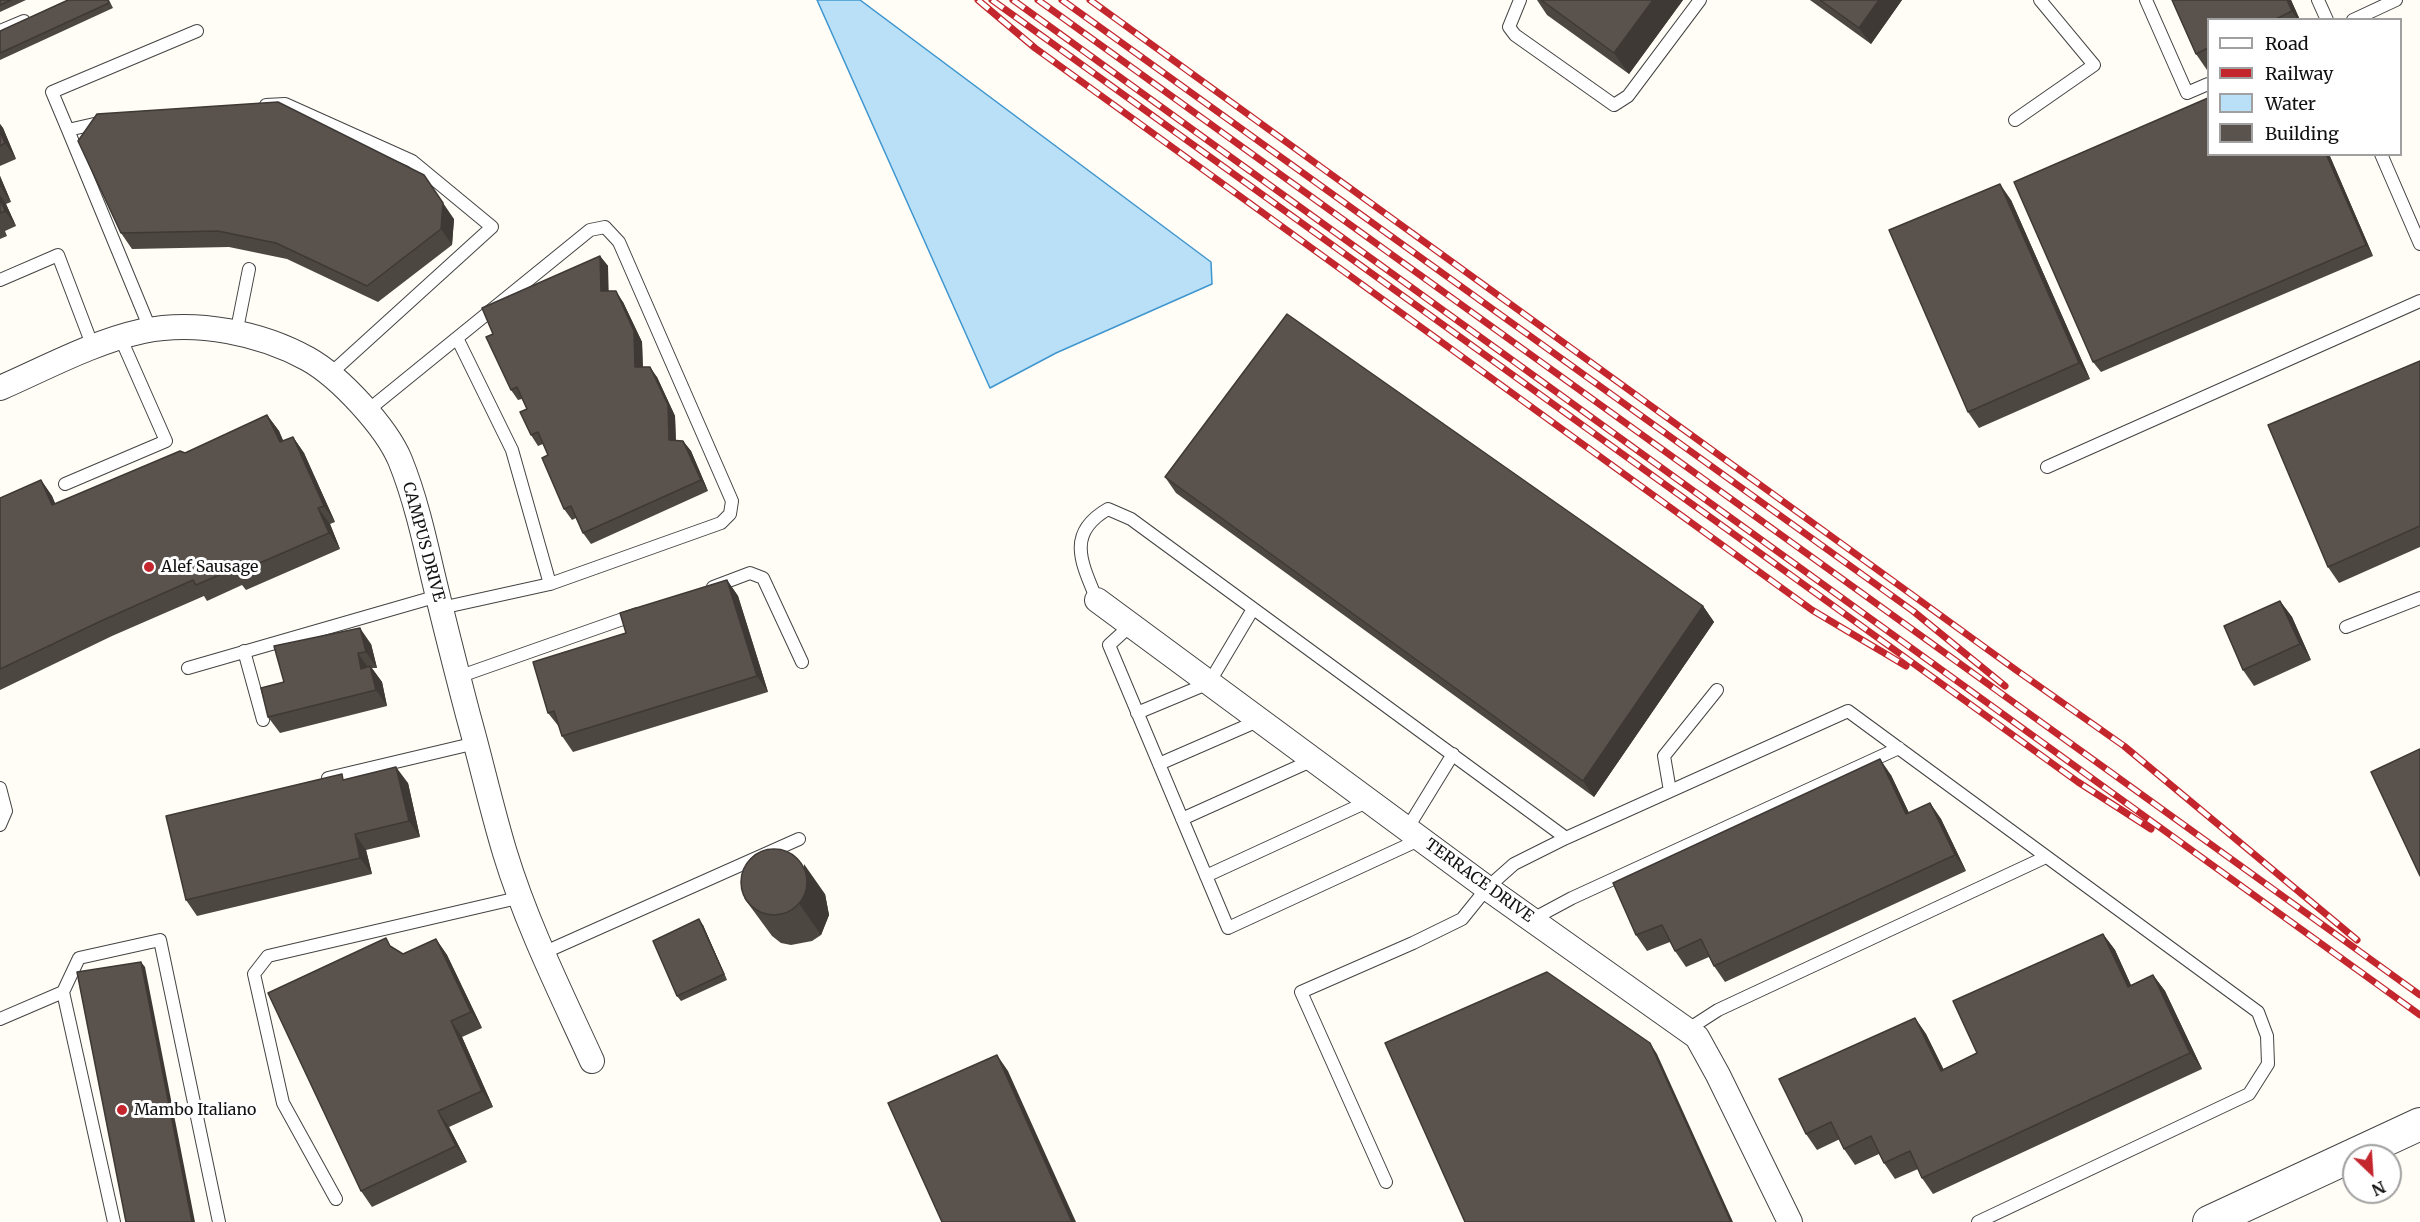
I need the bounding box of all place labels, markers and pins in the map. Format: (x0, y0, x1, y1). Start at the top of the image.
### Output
place label: Alef Sausage (161, 557, 258, 577)
marker: Alef Sausage (142, 560, 156, 574)
place label: Mambo Italiano (134, 1100, 256, 1120)
marker: Mambo Italiano (115, 1103, 129, 1117)

